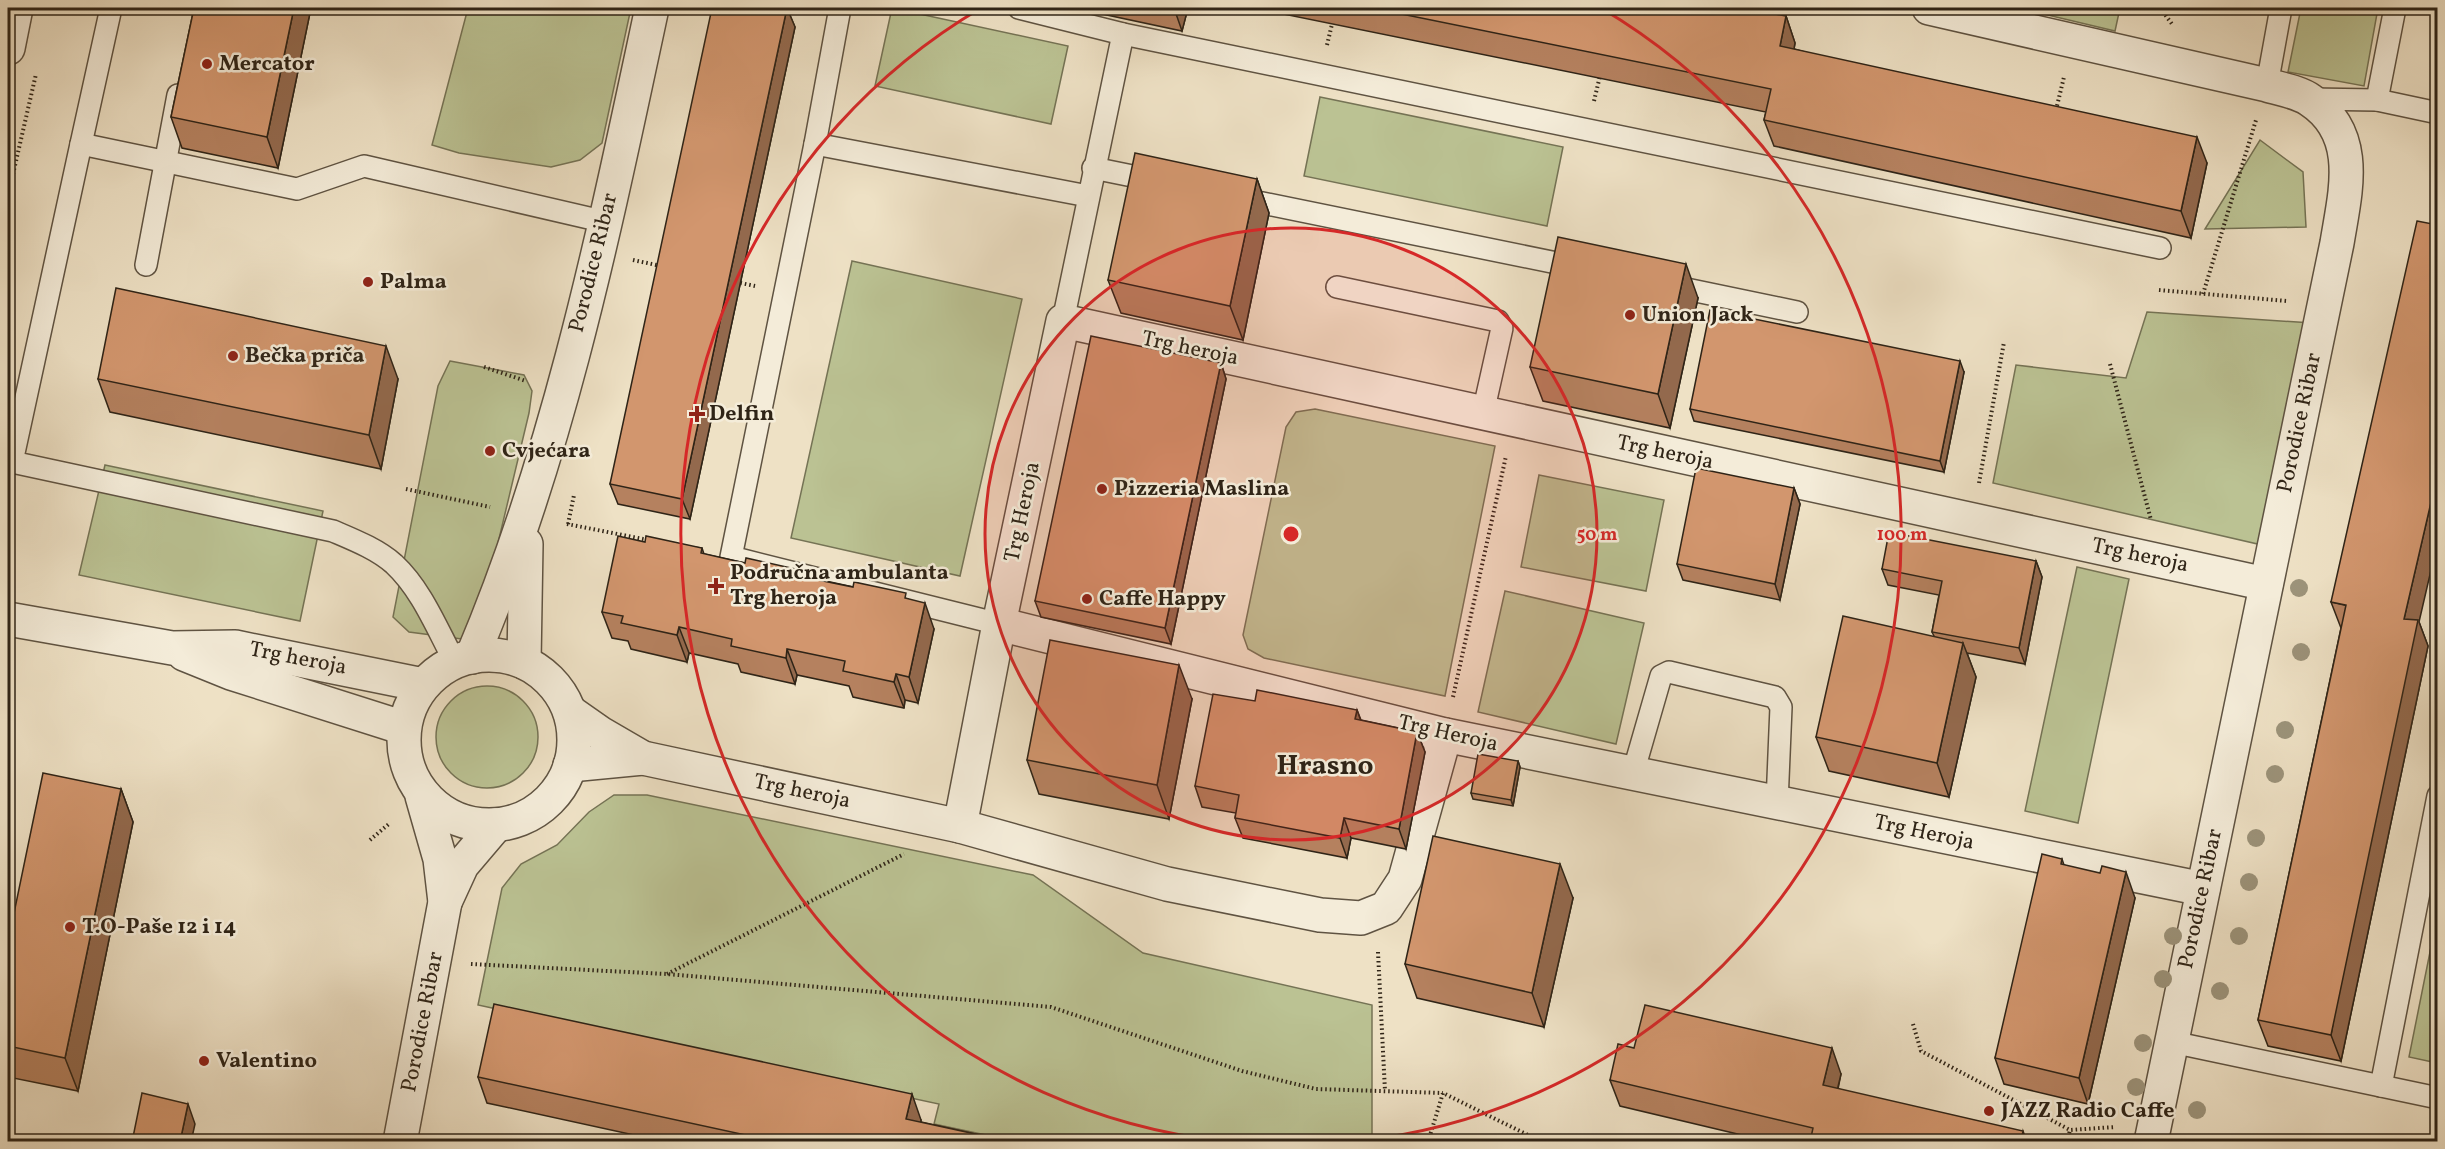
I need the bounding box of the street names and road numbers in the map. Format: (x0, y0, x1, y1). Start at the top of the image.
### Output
street label: Porodice Ribar (562, 190, 626, 336)
street label: Trg heroja (1139, 324, 1241, 374)
street label: Porodice Ribar (2270, 350, 2330, 496)
street label: Trg heroja (1614, 428, 1716, 478)
street label: Trg Heroja (997, 459, 1049, 565)
street label: Trg heroja (2089, 531, 2191, 581)
street label: Trg heroja (247, 634, 349, 684)
street label: Trg Heroja (1395, 707, 1501, 761)
street label: Trg heroja (751, 767, 853, 817)
street label: Trg Heroja (1871, 807, 1977, 859)
street label: Porodice Ribar (2171, 826, 2231, 972)
street label: Porodice Ribar (394, 949, 452, 1095)

